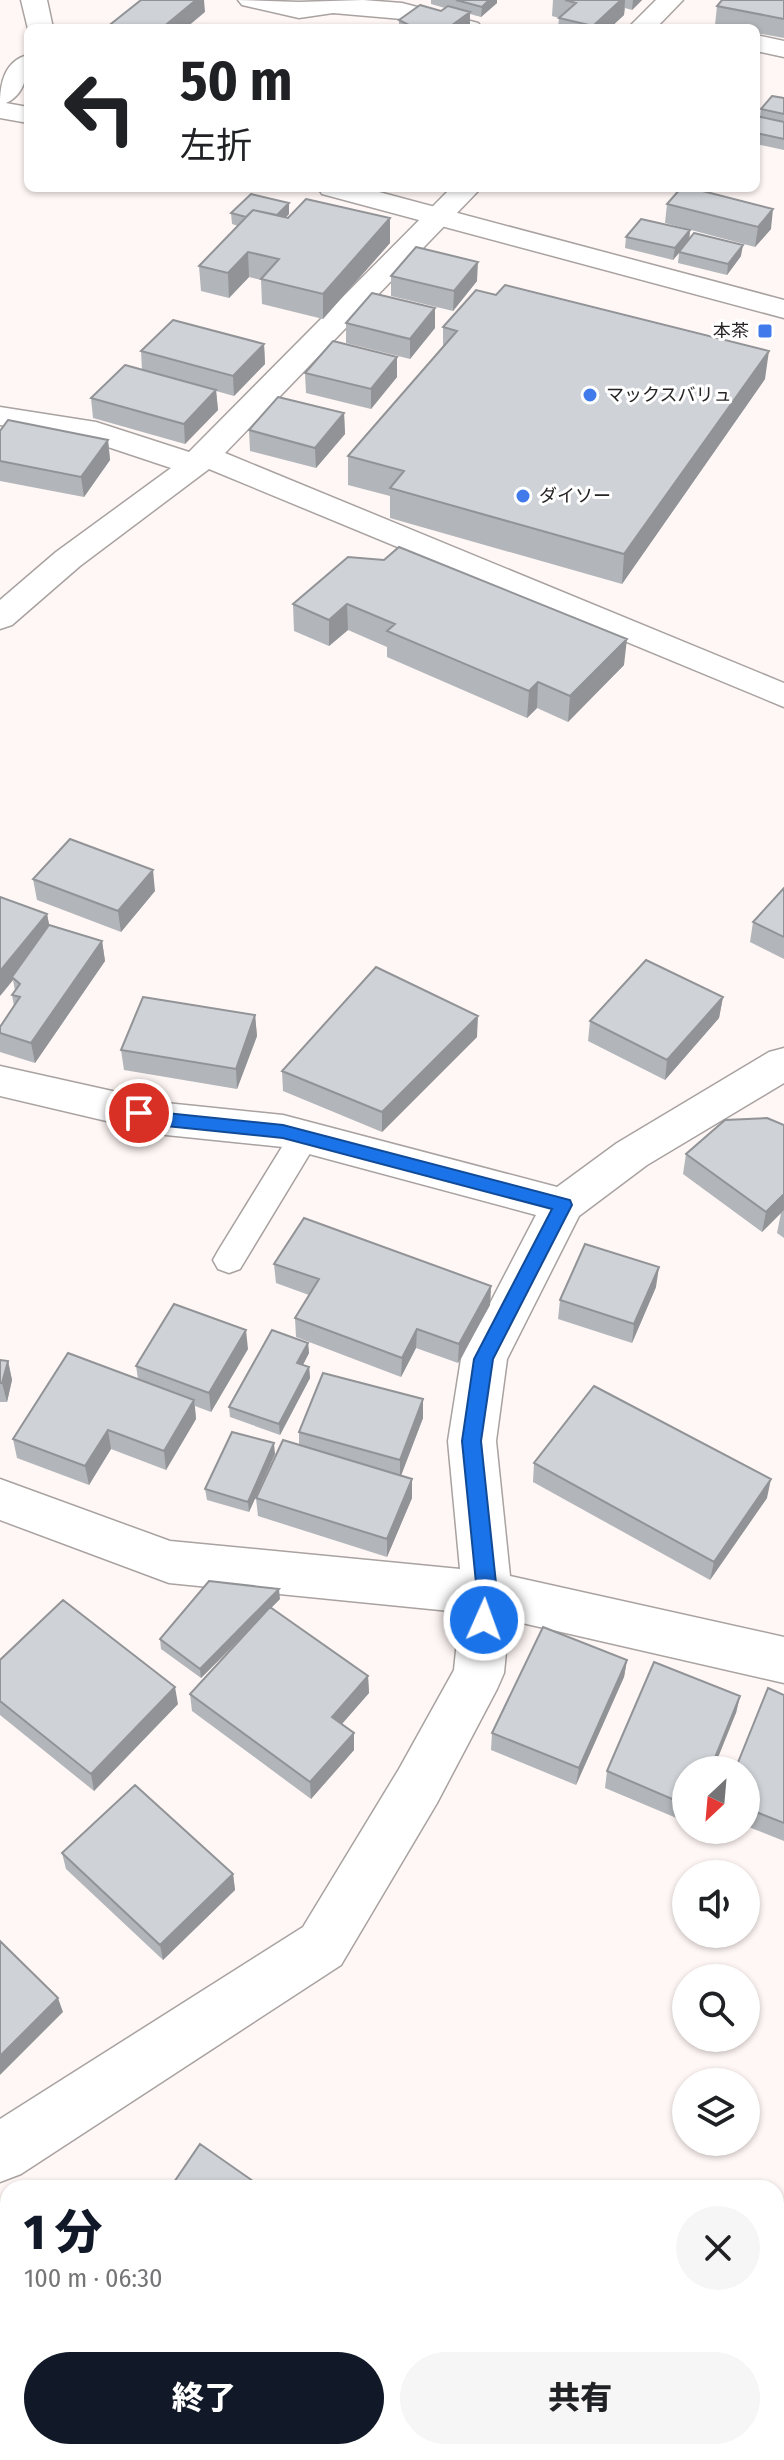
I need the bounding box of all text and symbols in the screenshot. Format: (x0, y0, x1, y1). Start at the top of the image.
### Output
text: 50 m (180, 48, 292, 115)
icon: left (48, 56, 152, 160)
text: 左折 (180, 124, 252, 168)
place label: 本茶 (713, 320, 749, 342)
marker: 本茶 (756, 322, 774, 340)
place label: マックスバリュ (606, 384, 731, 406)
marker: マックスバリュ (581, 386, 599, 404)
place label: ダイソー (539, 485, 611, 507)
marker: ダイソー (514, 487, 532, 505)
pin (105, 1079, 173, 1147)
icon: arrive (117, 1091, 161, 1135)
position arrow (442, 1578, 526, 1662)
north arrow (672, 1756, 760, 1844)
map controls (672, 1756, 760, 2156)
button: sound (672, 1860, 760, 1948)
button: search (672, 1964, 760, 2052)
button: layers (672, 2068, 760, 2156)
text: 1 分 (24, 2204, 102, 2262)
button: close (676, 2206, 760, 2290)
text: 100 m · 06:30 (24, 2263, 163, 2294)
button: 終了 (24, 2352, 384, 2444)
button: 共有 (400, 2352, 760, 2444)

